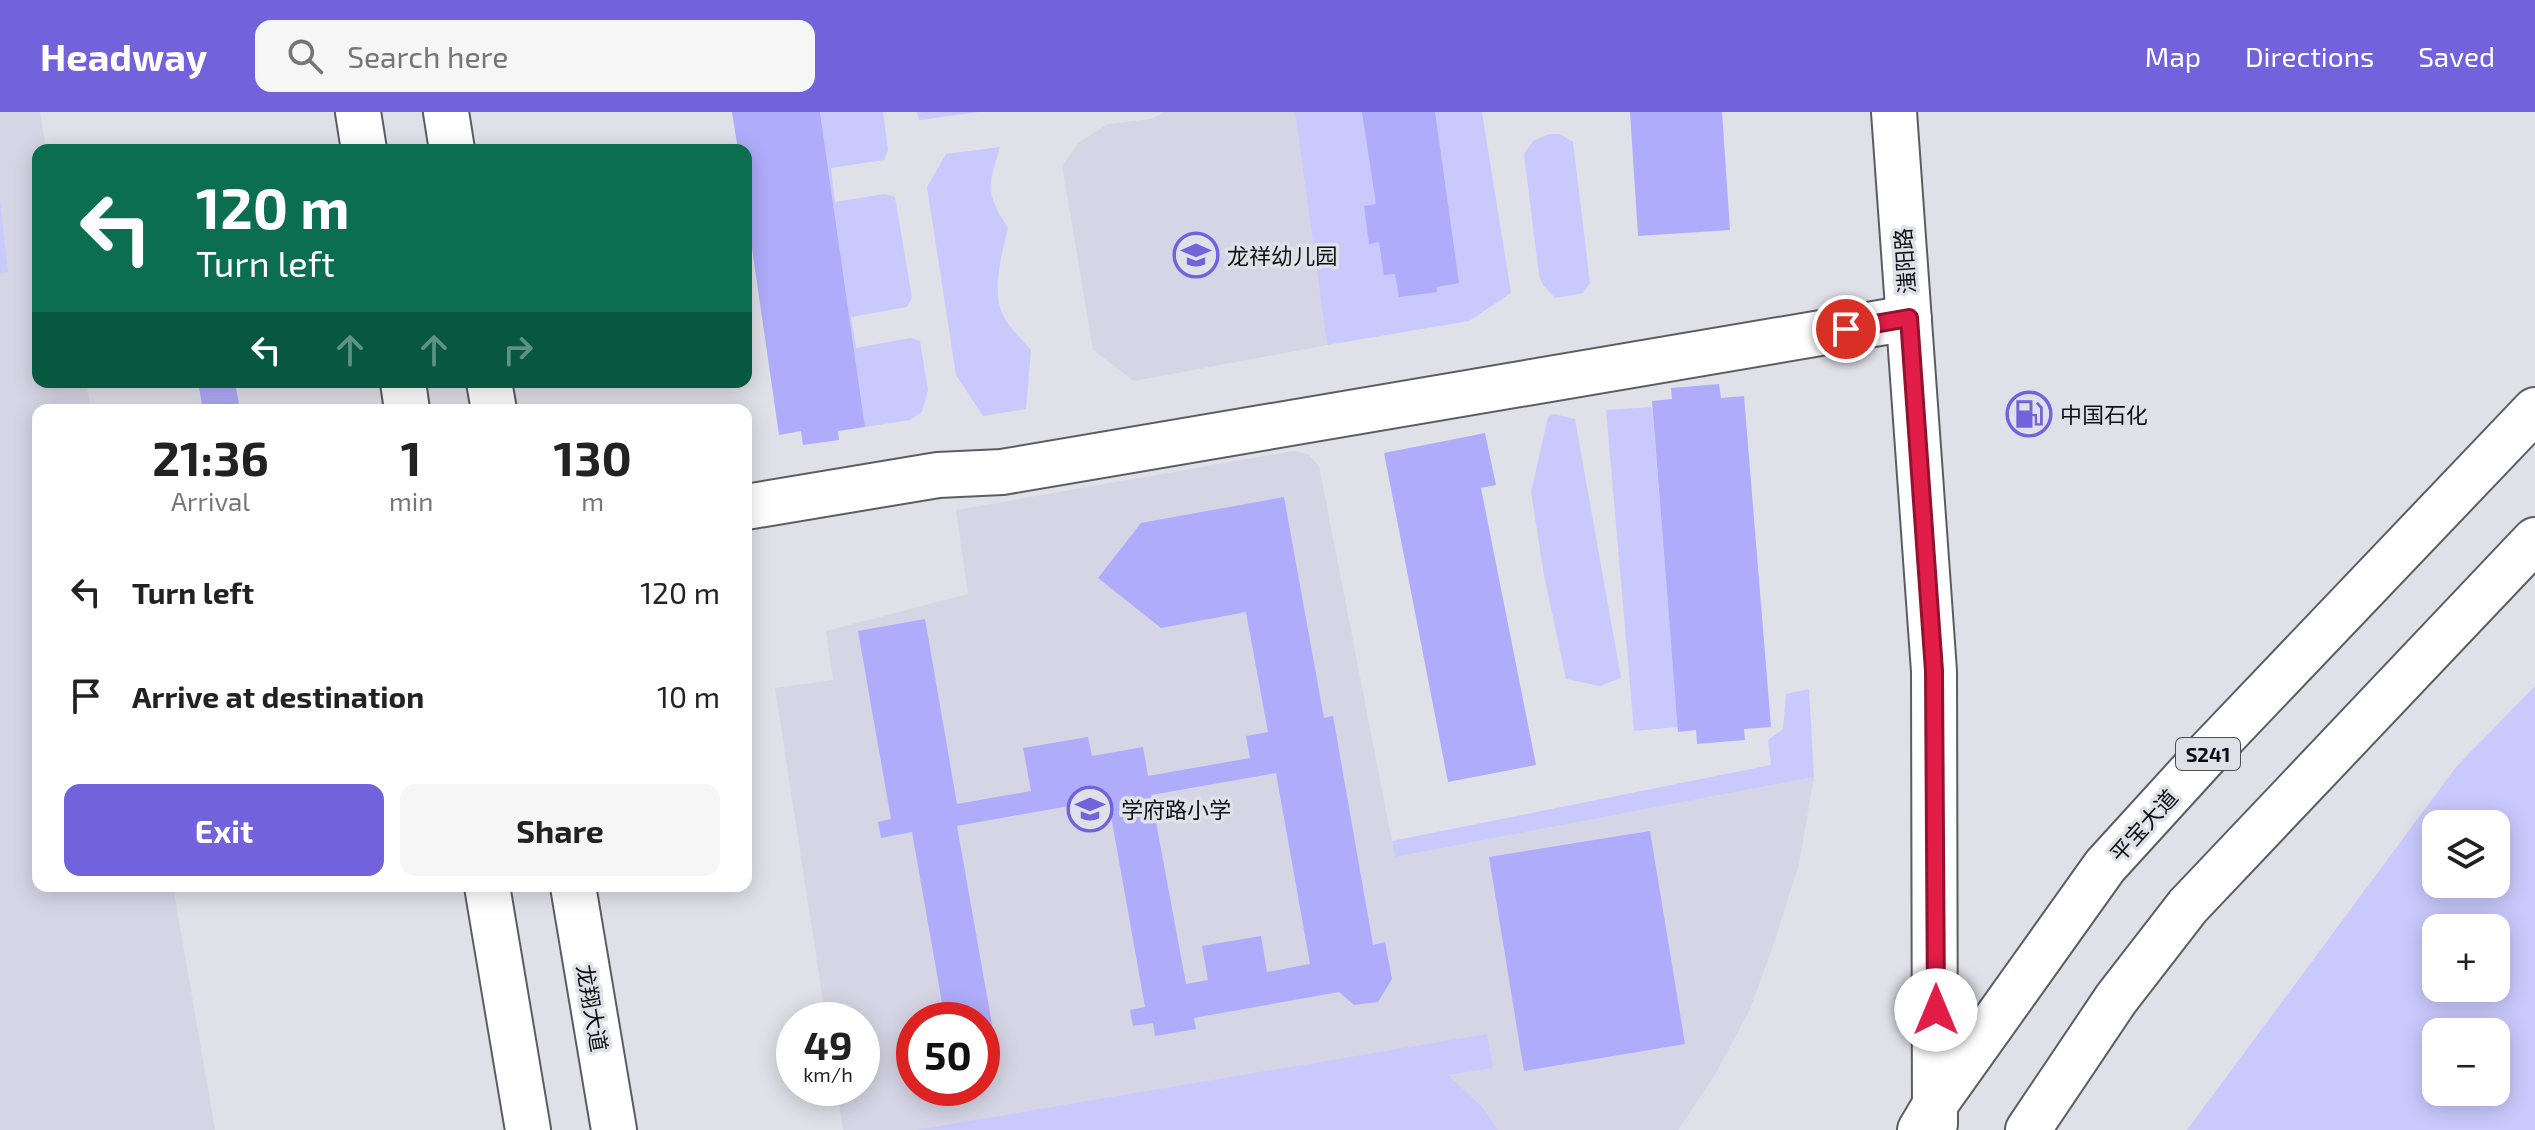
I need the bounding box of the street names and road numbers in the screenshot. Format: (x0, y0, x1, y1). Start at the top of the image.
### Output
street label: 滍阳路 (1889, 227, 1919, 295)
road number: S241 (2176, 738, 2240, 770)
street label: 平宝大道 (2104, 784, 2182, 866)
street label: 龙翔大道 (573, 962, 613, 1054)

